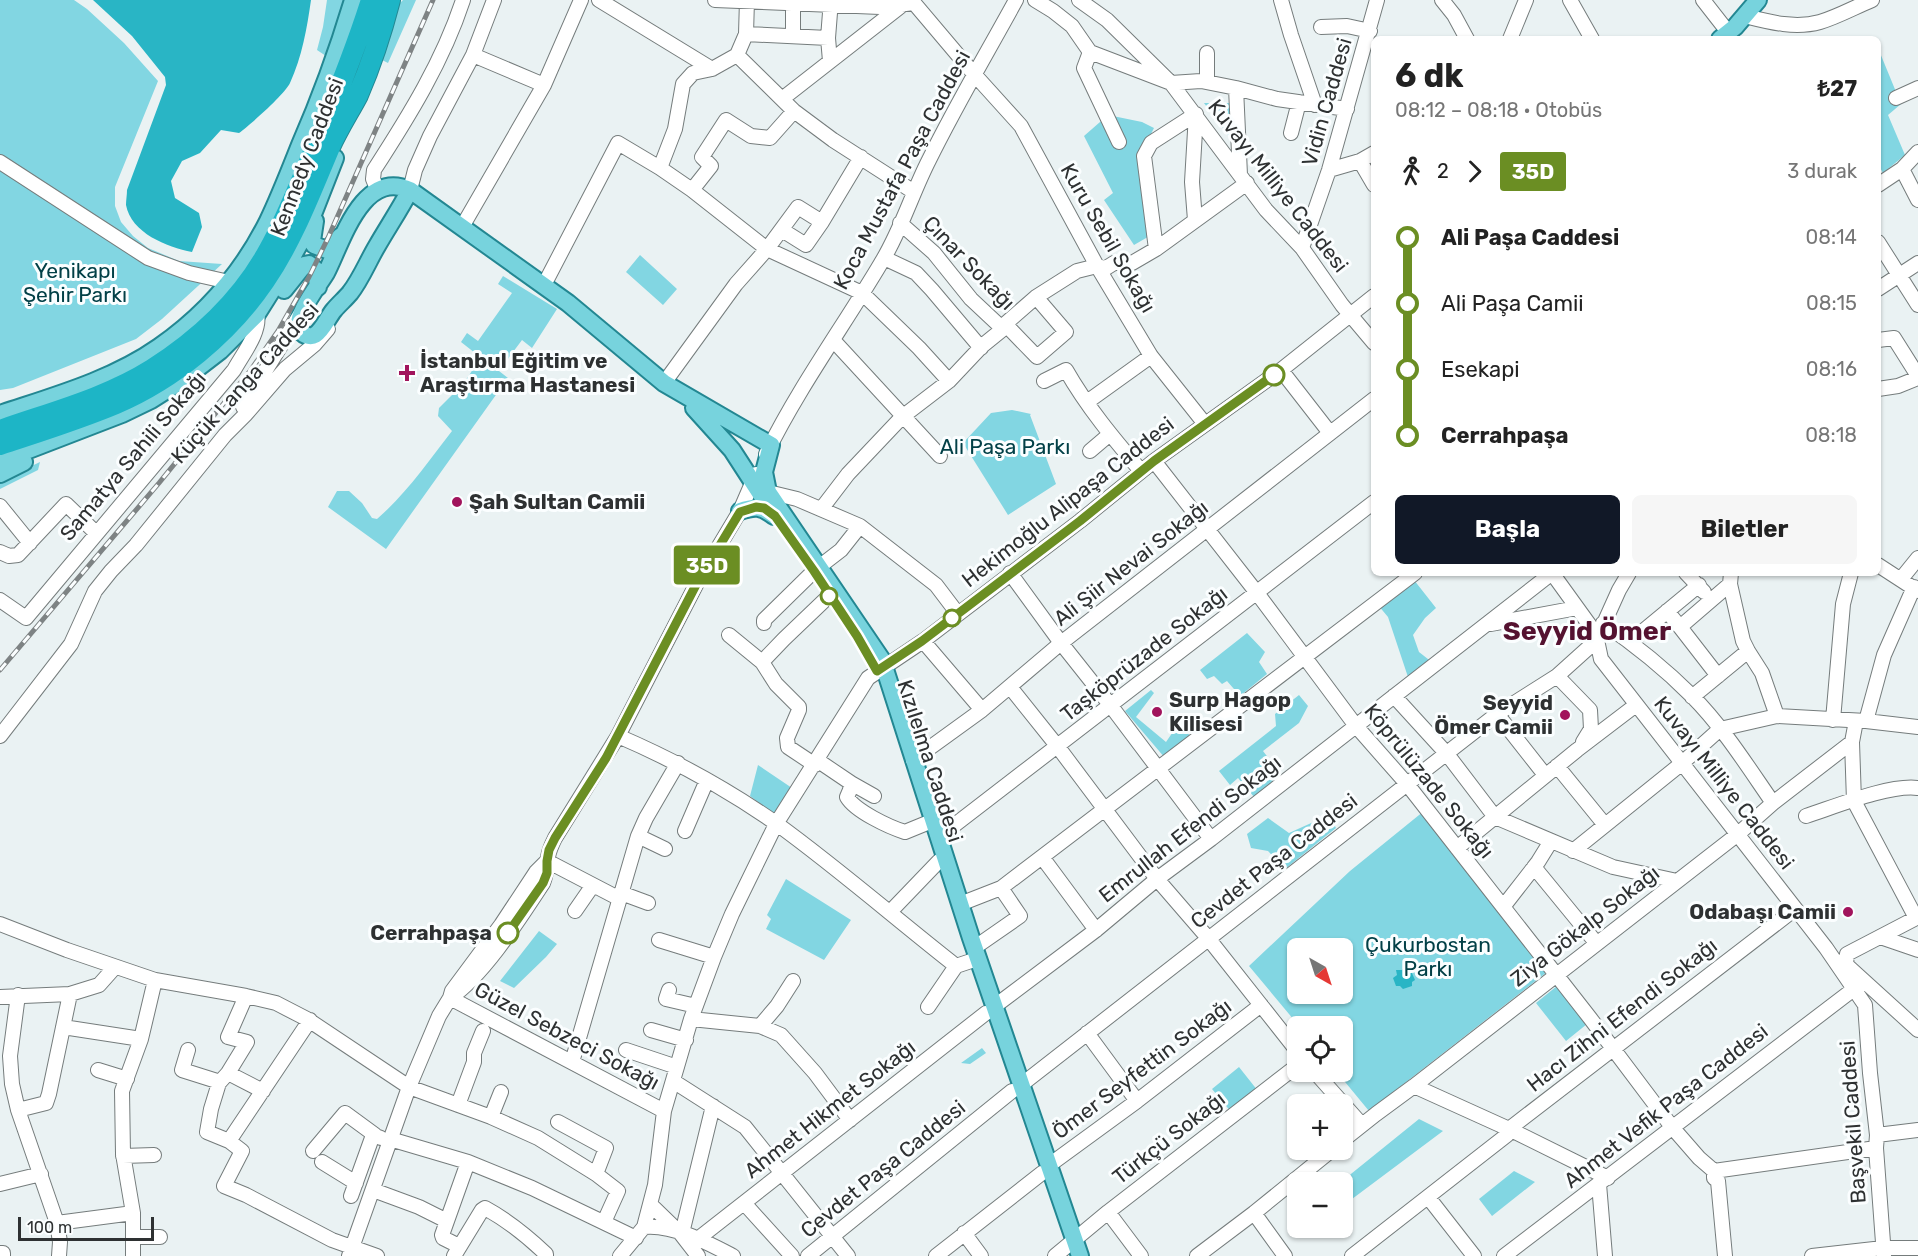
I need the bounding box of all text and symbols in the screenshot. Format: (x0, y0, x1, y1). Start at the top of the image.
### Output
street label: Vidin Caddesi (1296, 35, 1357, 169)
street label: Koca Mustafa Paşa Caddesi (828, 46, 975, 294)
text: 6 dk (1395, 56, 1464, 95)
street label: Kennedy Caddesi (265, 74, 348, 240)
text: ₺27 (1818, 75, 1857, 102)
street label: Kuvayı Milliye Caddesi (1203, 94, 1354, 277)
text: 08:12 – 08:18 · Otobüs (1395, 98, 1602, 122)
icon: walk (1395, 155, 1428, 188)
icon: forward (1458, 155, 1491, 188)
street label: Kuru Sebil Sokağı (1056, 159, 1161, 317)
text: 2 (1437, 159, 1449, 183)
text: 35D (1512, 159, 1554, 184)
text: 3 durak (1787, 159, 1857, 183)
street label: Çınar Sokağı (918, 210, 1020, 315)
text: Ali Paşa Caddesi (1441, 224, 1619, 251)
text: 08:14 (1805, 225, 1857, 249)
park label: Yenikapı Şehir Parkı (23, 258, 127, 307)
text: Ali Paşa Camii (1441, 290, 1584, 317)
text: 08:15 (1806, 291, 1857, 315)
street label: Küçük Langa Caddesi (166, 297, 324, 468)
place label: İstanbul Eğitim ve Araştırma Hastanesi (420, 348, 635, 397)
text: Esekapi (1441, 356, 1520, 383)
text: 08:16 (1806, 357, 1857, 381)
marker: İstanbul Eğitim ve Araştırma Hastanesi (398, 364, 416, 382)
unlabelled marker (1263, 364, 1285, 386)
street label: Samatya Sahili Sokağı (54, 366, 211, 546)
street label: Hekimoğlu Alipaşa Caddesi (957, 411, 1179, 592)
text: Cerrahpaşa (1441, 422, 1569, 449)
text: 08:18 (1805, 423, 1857, 447)
park label: Ali Paşa Parkı (940, 434, 1070, 459)
place label: Şah Sultan Camii (469, 489, 645, 514)
marker: Şah Sultan Camii (450, 495, 464, 509)
street label: Ali Şiir Nevai Sokağı (1048, 495, 1213, 631)
button: Başla (1395, 495, 1620, 564)
button: Biletler (1632, 495, 1857, 564)
line badge: 35D (672, 546, 742, 584)
text: 35D (686, 553, 728, 578)
street label: Taşköprüzade Sokağı (1055, 581, 1232, 726)
unlabelled marker (820, 587, 838, 605)
unlabelled marker (943, 609, 961, 627)
district label: Seyyid Ömer (1503, 615, 1671, 647)
street label: Kızılelma Caddesi (892, 677, 968, 845)
place label: Surp Hagop Kilisesi (1169, 687, 1291, 736)
place label: Seyyid Ömer Camii (1434, 690, 1553, 739)
street label: Kuvayı Milliye Caddesi (1649, 691, 1800, 874)
street label: Köprülüzade Sokağı (1359, 698, 1499, 863)
marker: Surp Hagop Kilisesi (1150, 705, 1164, 719)
marker: Seyyid Ömer Camii (1558, 708, 1572, 722)
street label: Emrullah Efendi Sokağı (1094, 750, 1286, 908)
street label: Cevdet Paşa Caddesi (1185, 788, 1362, 933)
street label: Ziya Gökalp Sokağı (1505, 860, 1664, 991)
place label: Odabaşı Camii (1689, 899, 1836, 924)
marker: Odabaşı Camii (1841, 905, 1855, 919)
place label: Cerrahpaşa (370, 920, 492, 945)
marker: Cerrahpaşa (497, 922, 519, 944)
park label: Çukurbostan Parkı (1365, 932, 1491, 981)
street label: Hacı Zihni Efendi Sokağı (1522, 933, 1722, 1097)
north arrow (1287, 938, 1353, 1004)
map controls (1287, 938, 1353, 1238)
street label: Güzel Sebzeci Sokağı (471, 976, 664, 1095)
street label: Ömer Seyfettin Sokağı (1047, 993, 1236, 1144)
button: locate (1287, 1016, 1353, 1082)
street label: Ahmet Vefik Paşa Caddesi (1559, 1018, 1773, 1193)
street label: Ahmet Hikmet Sokağı (739, 1034, 920, 1183)
street label: Başvekil Caddesi (1834, 1040, 1871, 1204)
street label: Türkçü Sokağı (1108, 1086, 1230, 1189)
button: + (1287, 1094, 1353, 1160)
street label: Cevdet Paşa Caddesi (795, 1095, 970, 1243)
button: − (1287, 1172, 1353, 1238)
scale bar (18, 1214, 154, 1242)
text: 100 m (27, 1218, 72, 1237)

